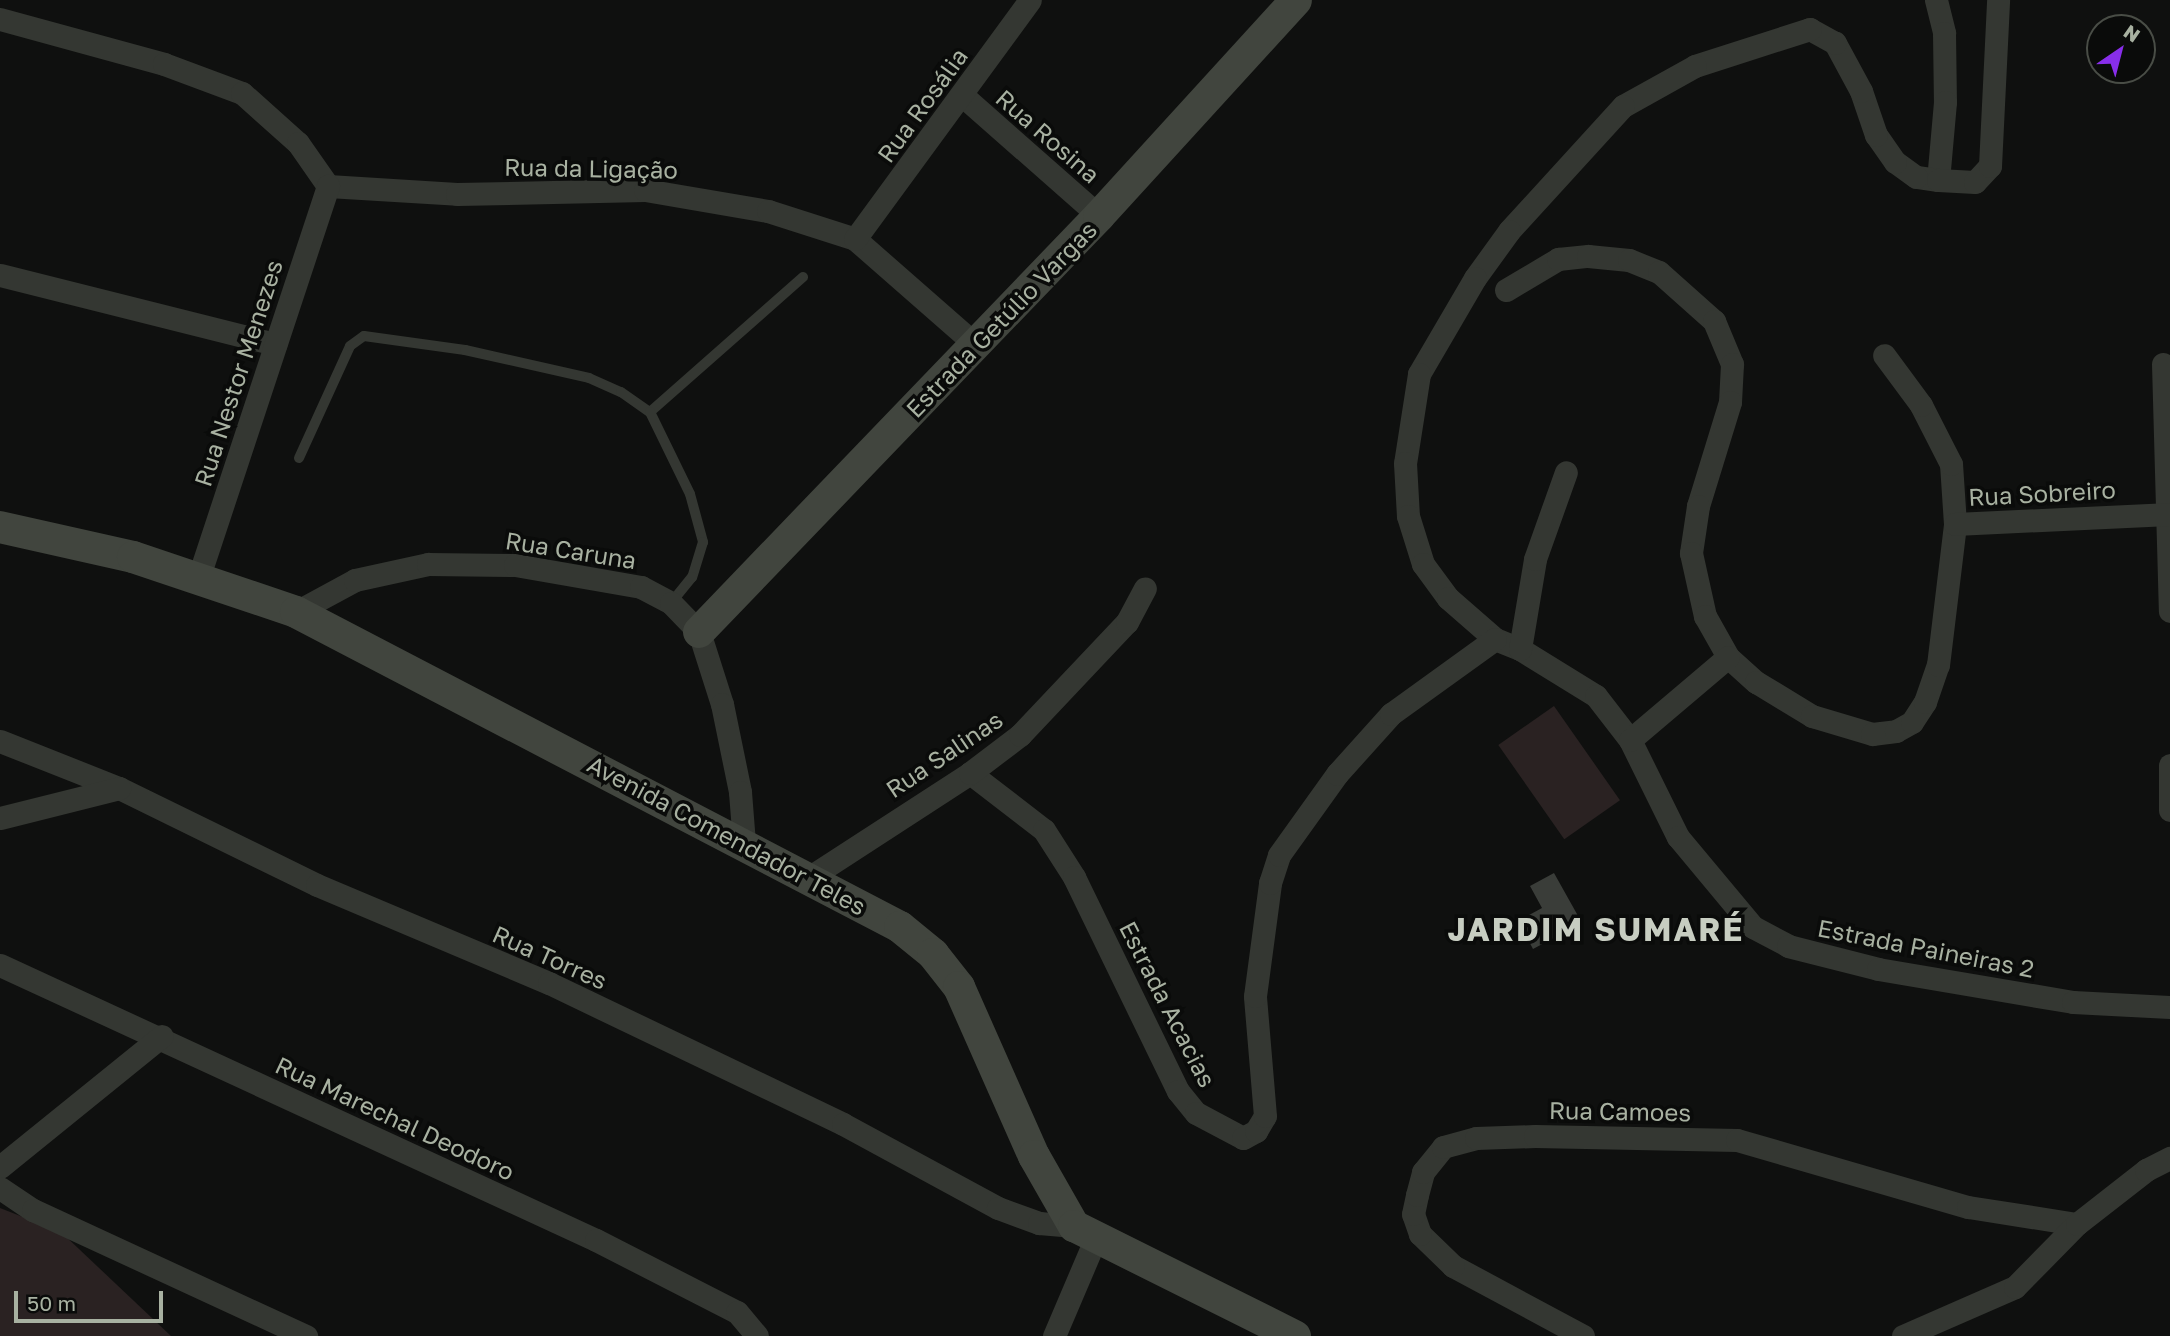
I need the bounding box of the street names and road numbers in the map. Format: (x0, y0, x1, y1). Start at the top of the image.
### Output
street label: Rua Rosália (871, 42, 973, 168)
street label: Rua Rosina (990, 83, 1106, 189)
street label: Rua da Ligação (504, 152, 678, 184)
street label: Estrada Getúlio Vargas (900, 215, 1102, 423)
street label: Rua Nestor Menezes (188, 256, 288, 490)
street label: Rua Sobreiro (1968, 475, 2116, 511)
street label: Rua Caruna (504, 525, 638, 575)
street label: Rua Salinas (880, 705, 1008, 803)
street label: Avenida Comendador Teles (583, 749, 871, 921)
street label: Estrada Paineiras 2 (1815, 913, 2037, 983)
street label: Estrada Acacias (1114, 916, 1222, 1092)
street label: Rua Torres (488, 919, 612, 995)
street label: Rua Marechal Deodoro (271, 1050, 519, 1186)
street label: Rua Camoes (1549, 1095, 1691, 1127)

